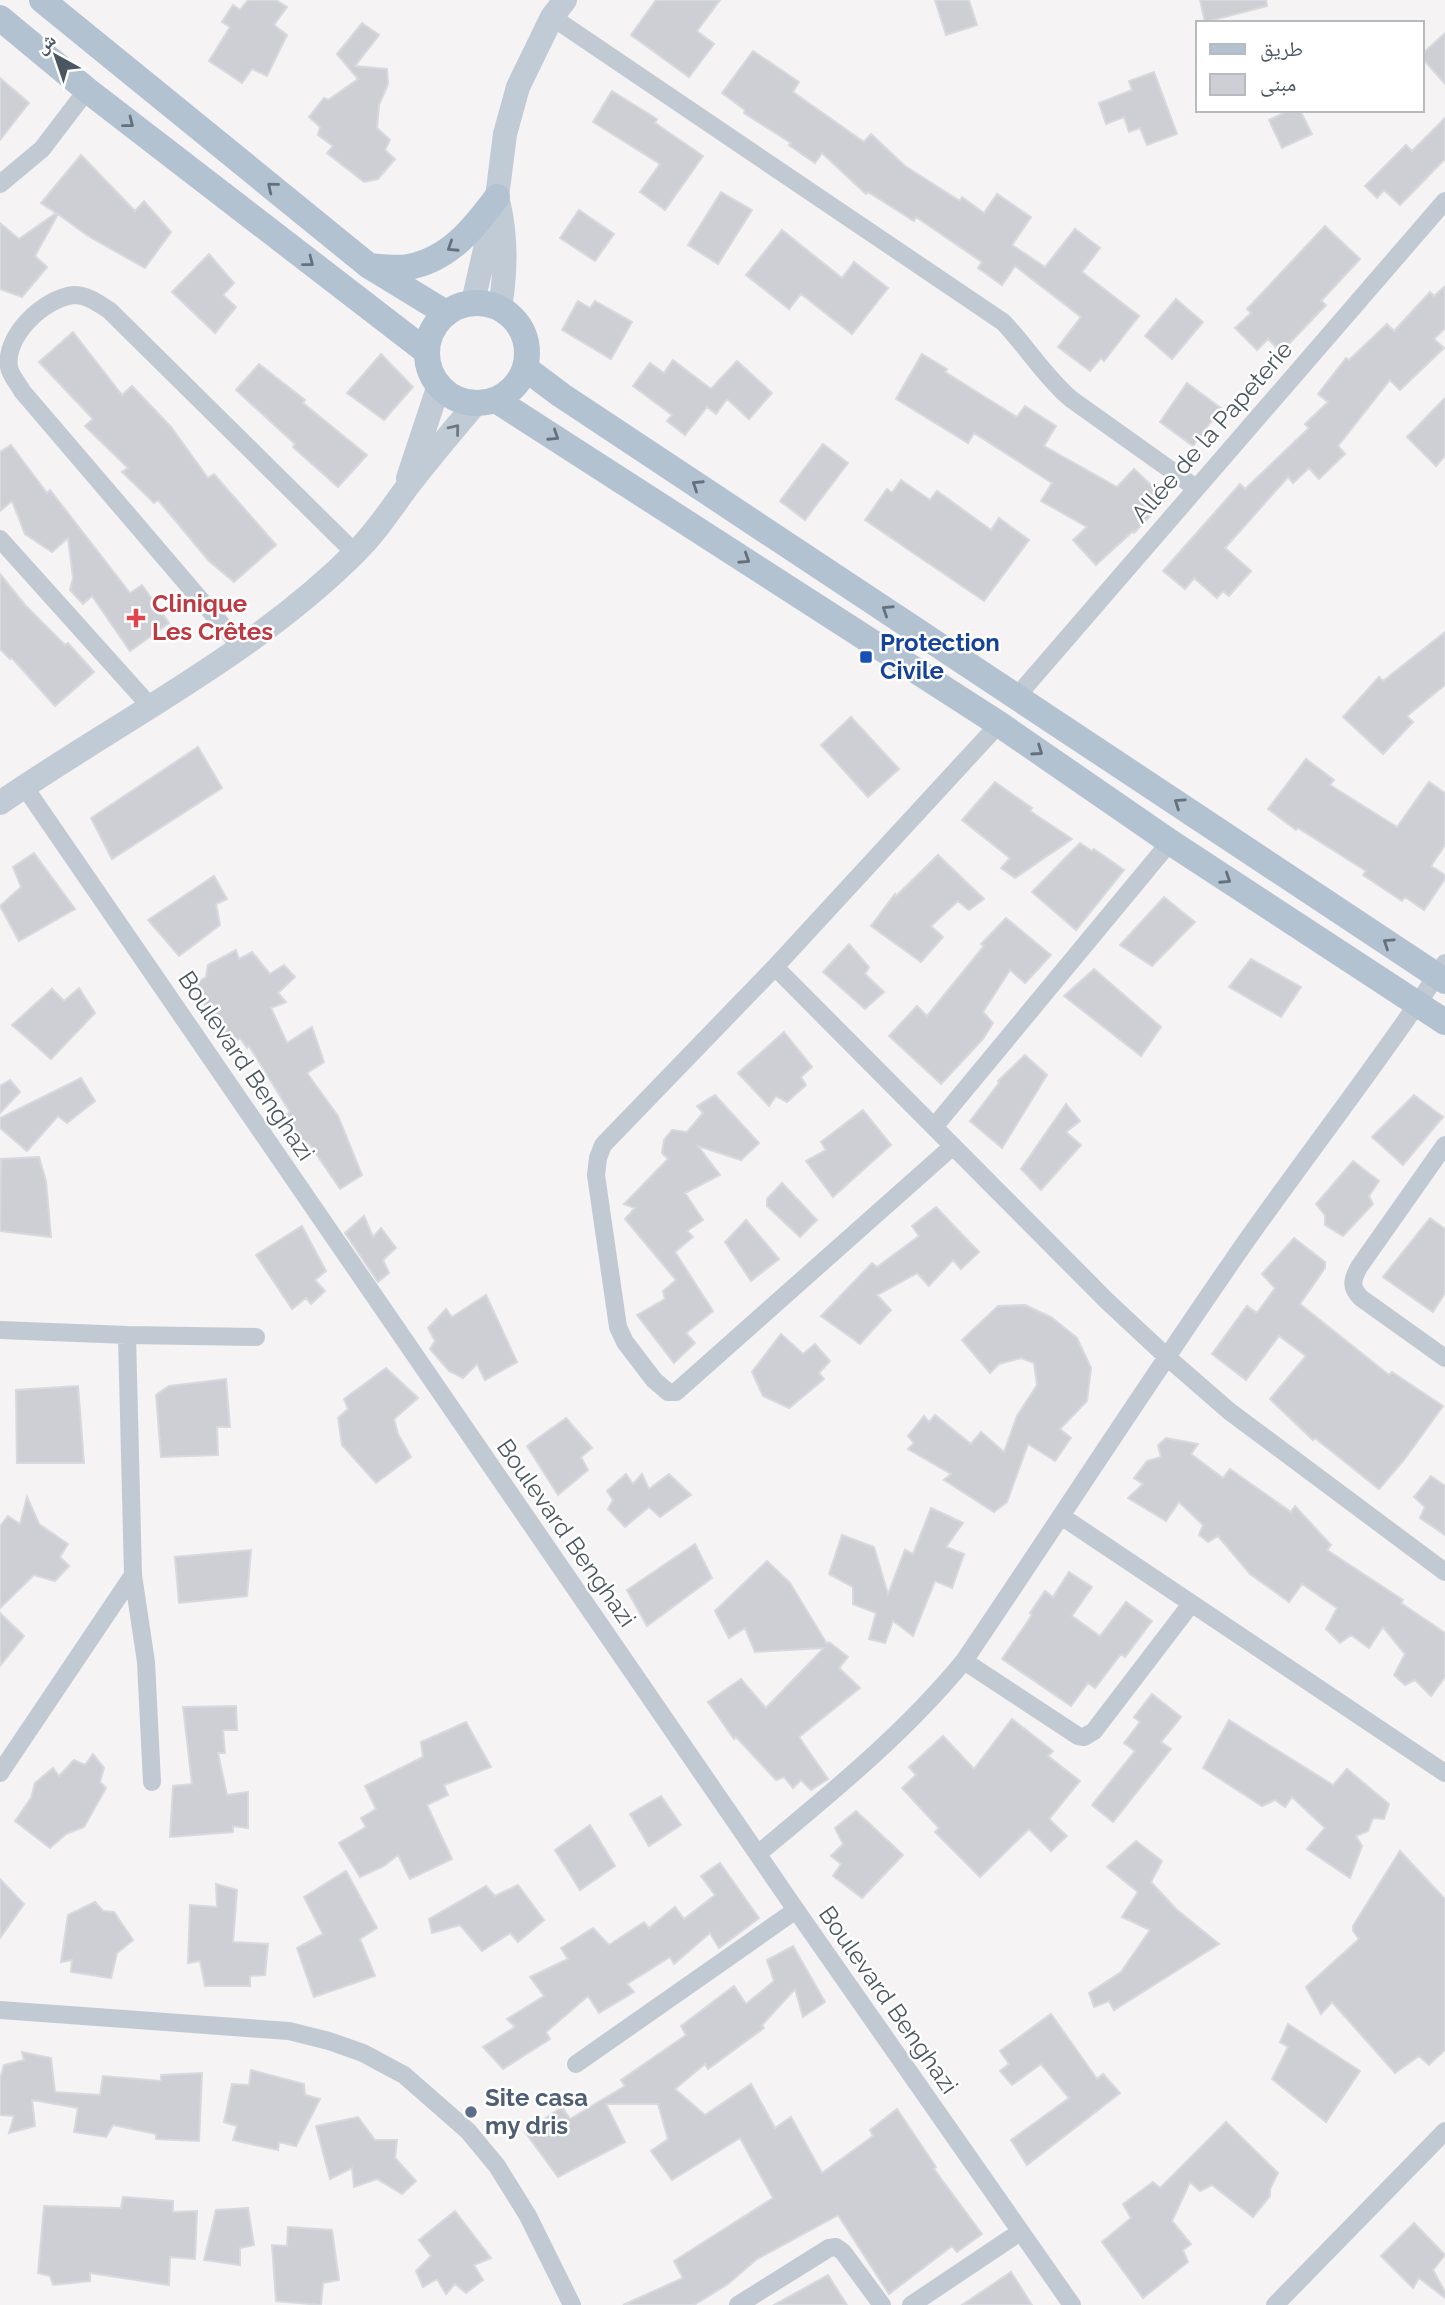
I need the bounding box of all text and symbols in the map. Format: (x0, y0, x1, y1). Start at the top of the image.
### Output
north arrow (21, 21, 91, 91)
legend (1196, 21, 1424, 112)
text: ش (30, 28, 61, 59)
text: طريق (1260, 36, 1303, 62)
text: مبنى (1260, 71, 1296, 97)
one-way arrow (121, 114, 134, 127)
one-way arrow (268, 183, 281, 195)
one-way arrow (447, 239, 460, 252)
one-way arrow (301, 254, 313, 267)
street label: Allée de la Papeterie (1125, 335, 1298, 528)
one-way arrow (446, 425, 459, 437)
one-way arrow (546, 427, 559, 440)
one-way arrow (692, 481, 705, 493)
one-way arrow (737, 551, 750, 564)
place label: Clinique Les Crêtes (152, 589, 273, 646)
one-way arrow (882, 606, 895, 618)
marker: Clinique Les Crêtes (126, 608, 146, 628)
place label: Protection Civile (880, 628, 1000, 685)
marker: Protection Civile (858, 649, 874, 665)
one-way arrow (1030, 743, 1043, 755)
one-way arrow (1174, 799, 1187, 812)
one-way arrow (1218, 870, 1231, 883)
one-way arrow (1383, 939, 1396, 952)
street label: Boulevard Benghazi (172, 965, 321, 1166)
street label: Boulevard Benghazi (491, 1433, 642, 1632)
street label: Boulevard Benghazi (813, 1900, 964, 2099)
place label: Site casa my dris (485, 2083, 588, 2140)
marker: Site casa my dris (463, 2104, 479, 2120)

